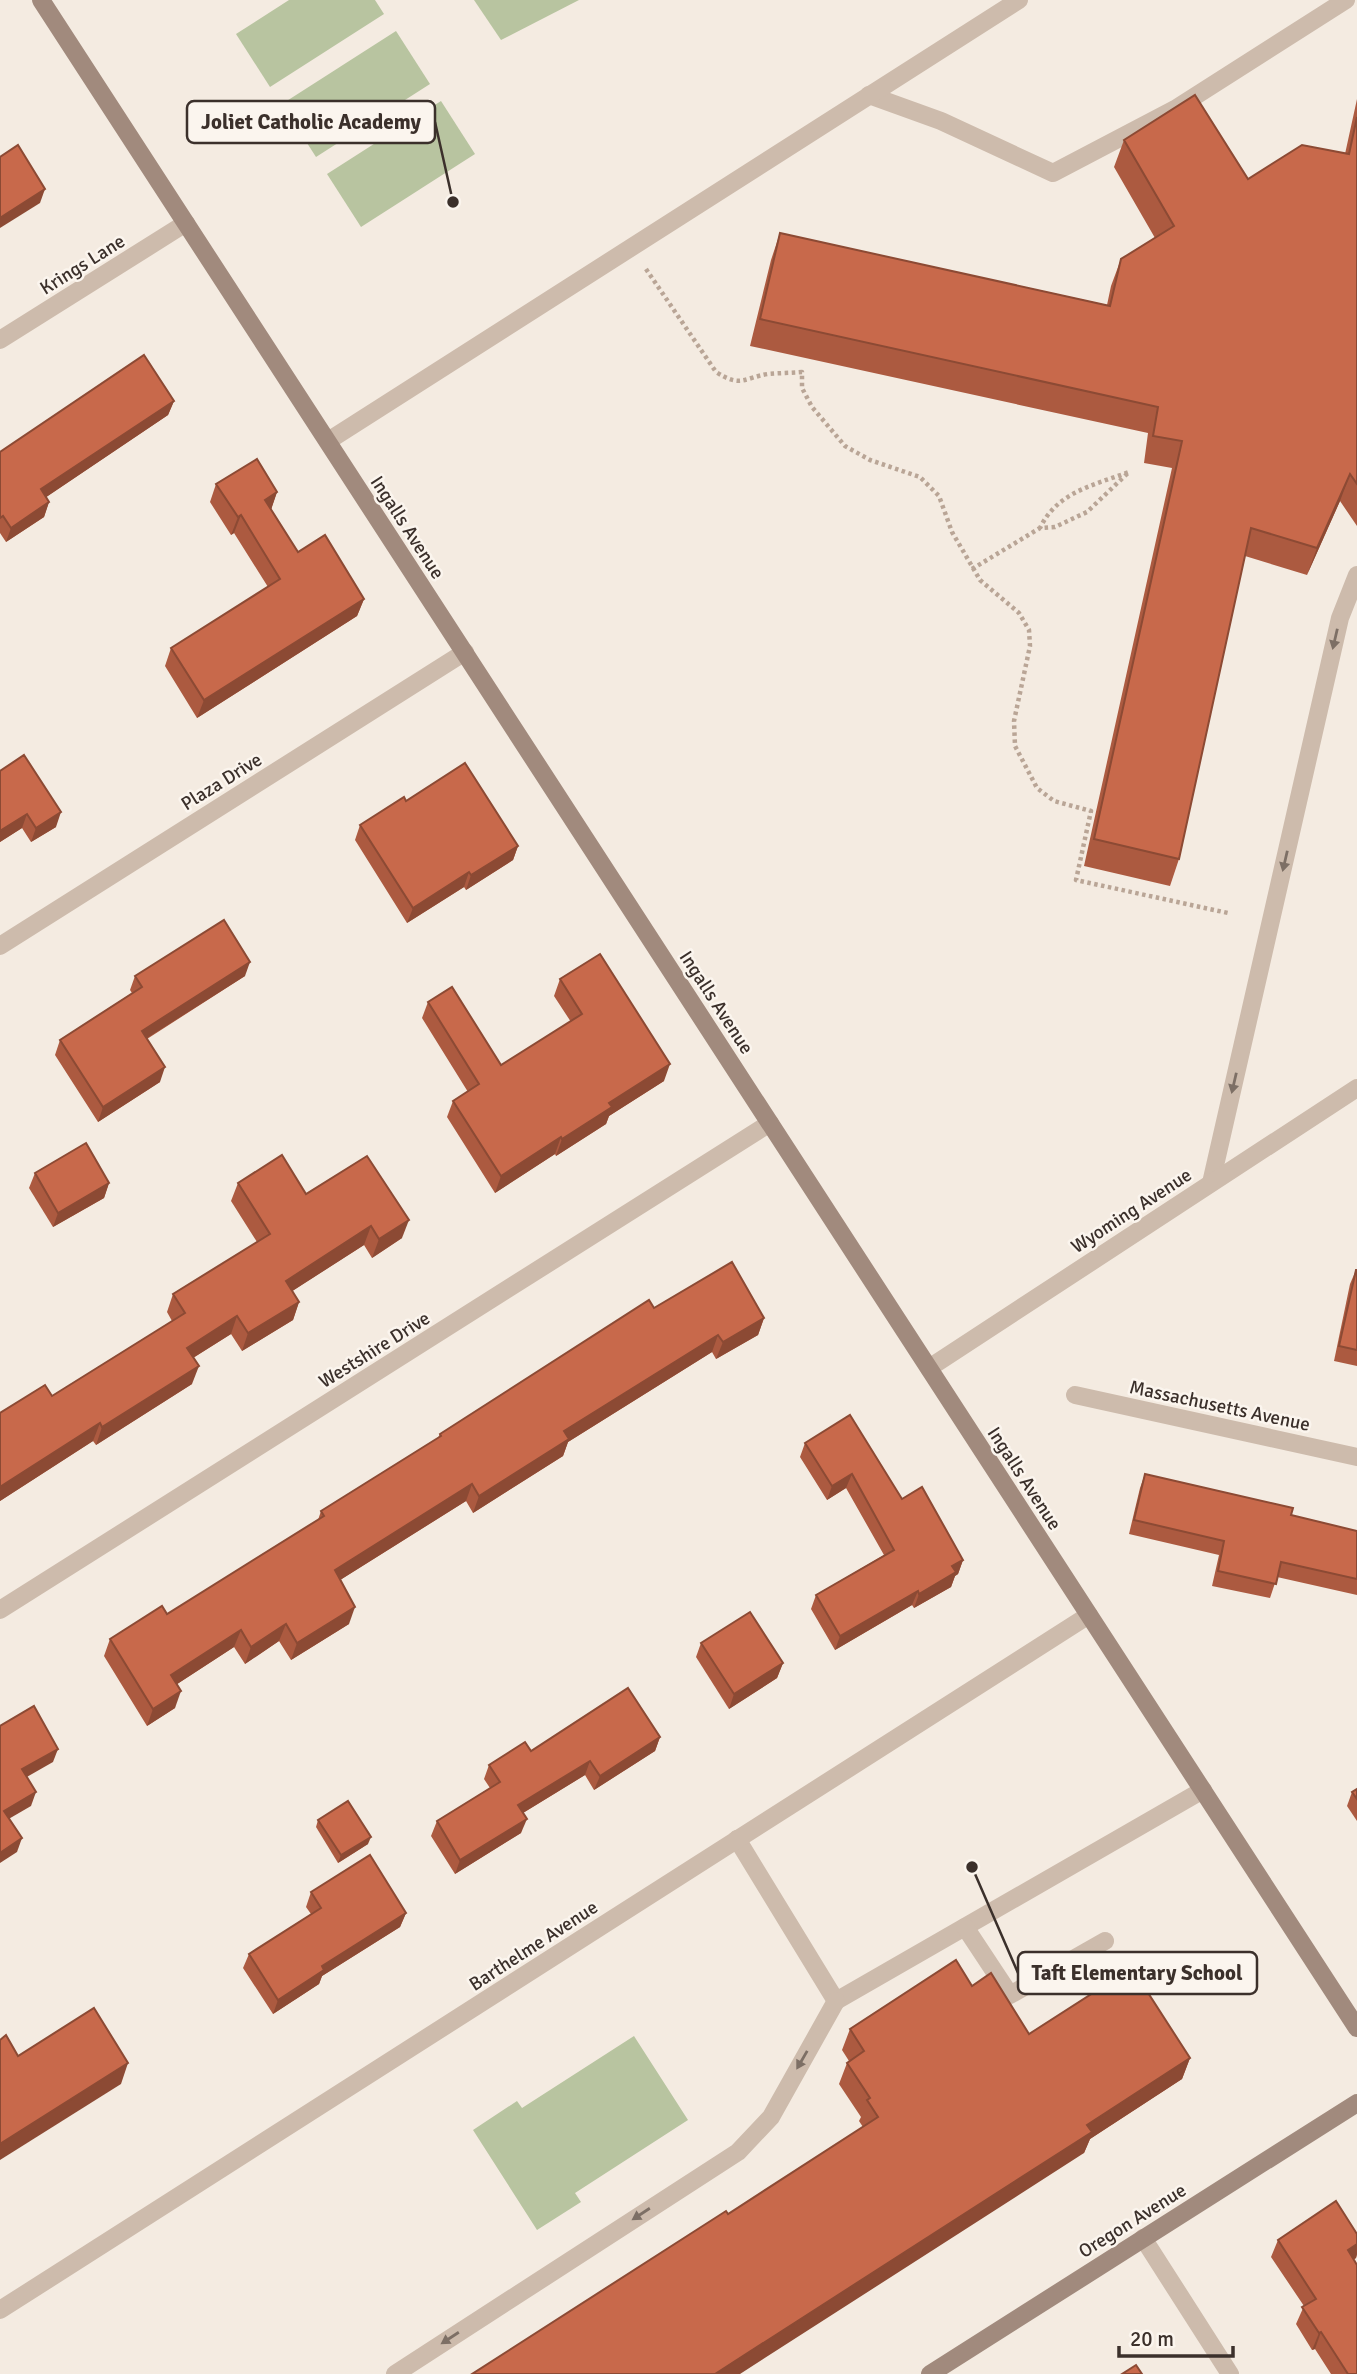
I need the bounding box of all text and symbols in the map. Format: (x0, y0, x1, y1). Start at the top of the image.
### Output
callout: Joliet Catholic Academy (187, 101, 435, 143)
text: Joliet Catholic Academy (201, 109, 421, 135)
street label: Krings Lane (35, 229, 130, 300)
street label: Ingalls Avenue (365, 471, 449, 584)
one-way arrow (1329, 628, 1340, 650)
street label: Plaza Drive (177, 748, 266, 816)
one-way arrow (1279, 850, 1290, 872)
street label: Ingalls Avenue (674, 946, 758, 1059)
one-way arrow (1228, 1072, 1239, 1094)
street label: Wyoming Avenue (1067, 1163, 1196, 1259)
street label: Westshire Drive (315, 1306, 435, 1394)
street label: Massachusetts Avenue (1127, 1375, 1312, 1437)
street label: Ingalls Avenue (982, 1422, 1066, 1535)
street label: Barthelme Avenue (465, 1895, 603, 1996)
callout: Taft Elementary School (1018, 1952, 1257, 1994)
text: Taft Elementary School (1031, 1960, 1243, 1986)
one-way arrow (796, 2051, 808, 2070)
street label: Oregon Avenue (1074, 2178, 1191, 2263)
one-way arrow (632, 2208, 651, 2221)
scale bar (1119, 2314, 1233, 2358)
text: 20 m (1130, 2326, 1174, 2352)
one-way arrow (441, 2331, 460, 2344)

